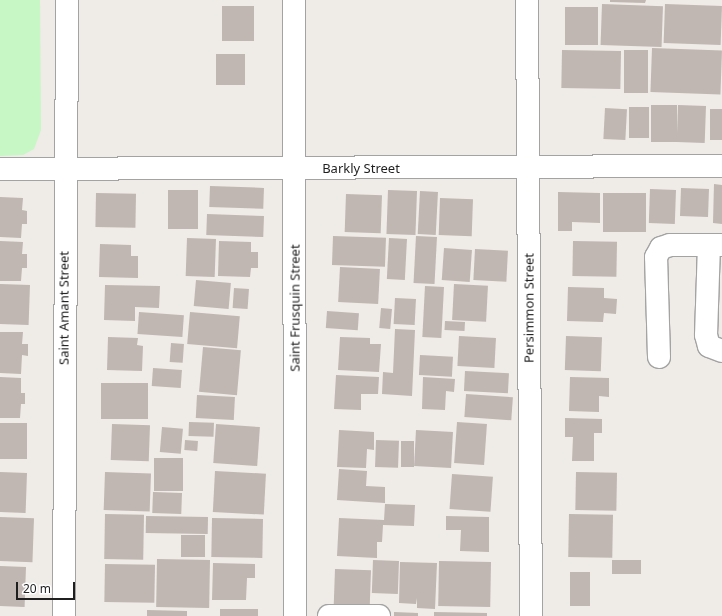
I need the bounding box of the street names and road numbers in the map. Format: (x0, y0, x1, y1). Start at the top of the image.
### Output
street label: Barkly Street (322, 160, 400, 176)
street label: Saint Frusquin Street (287, 244, 303, 372)
street label: Saint Amant Street (56, 251, 72, 365)
street label: Persimmon Street (521, 253, 537, 363)

